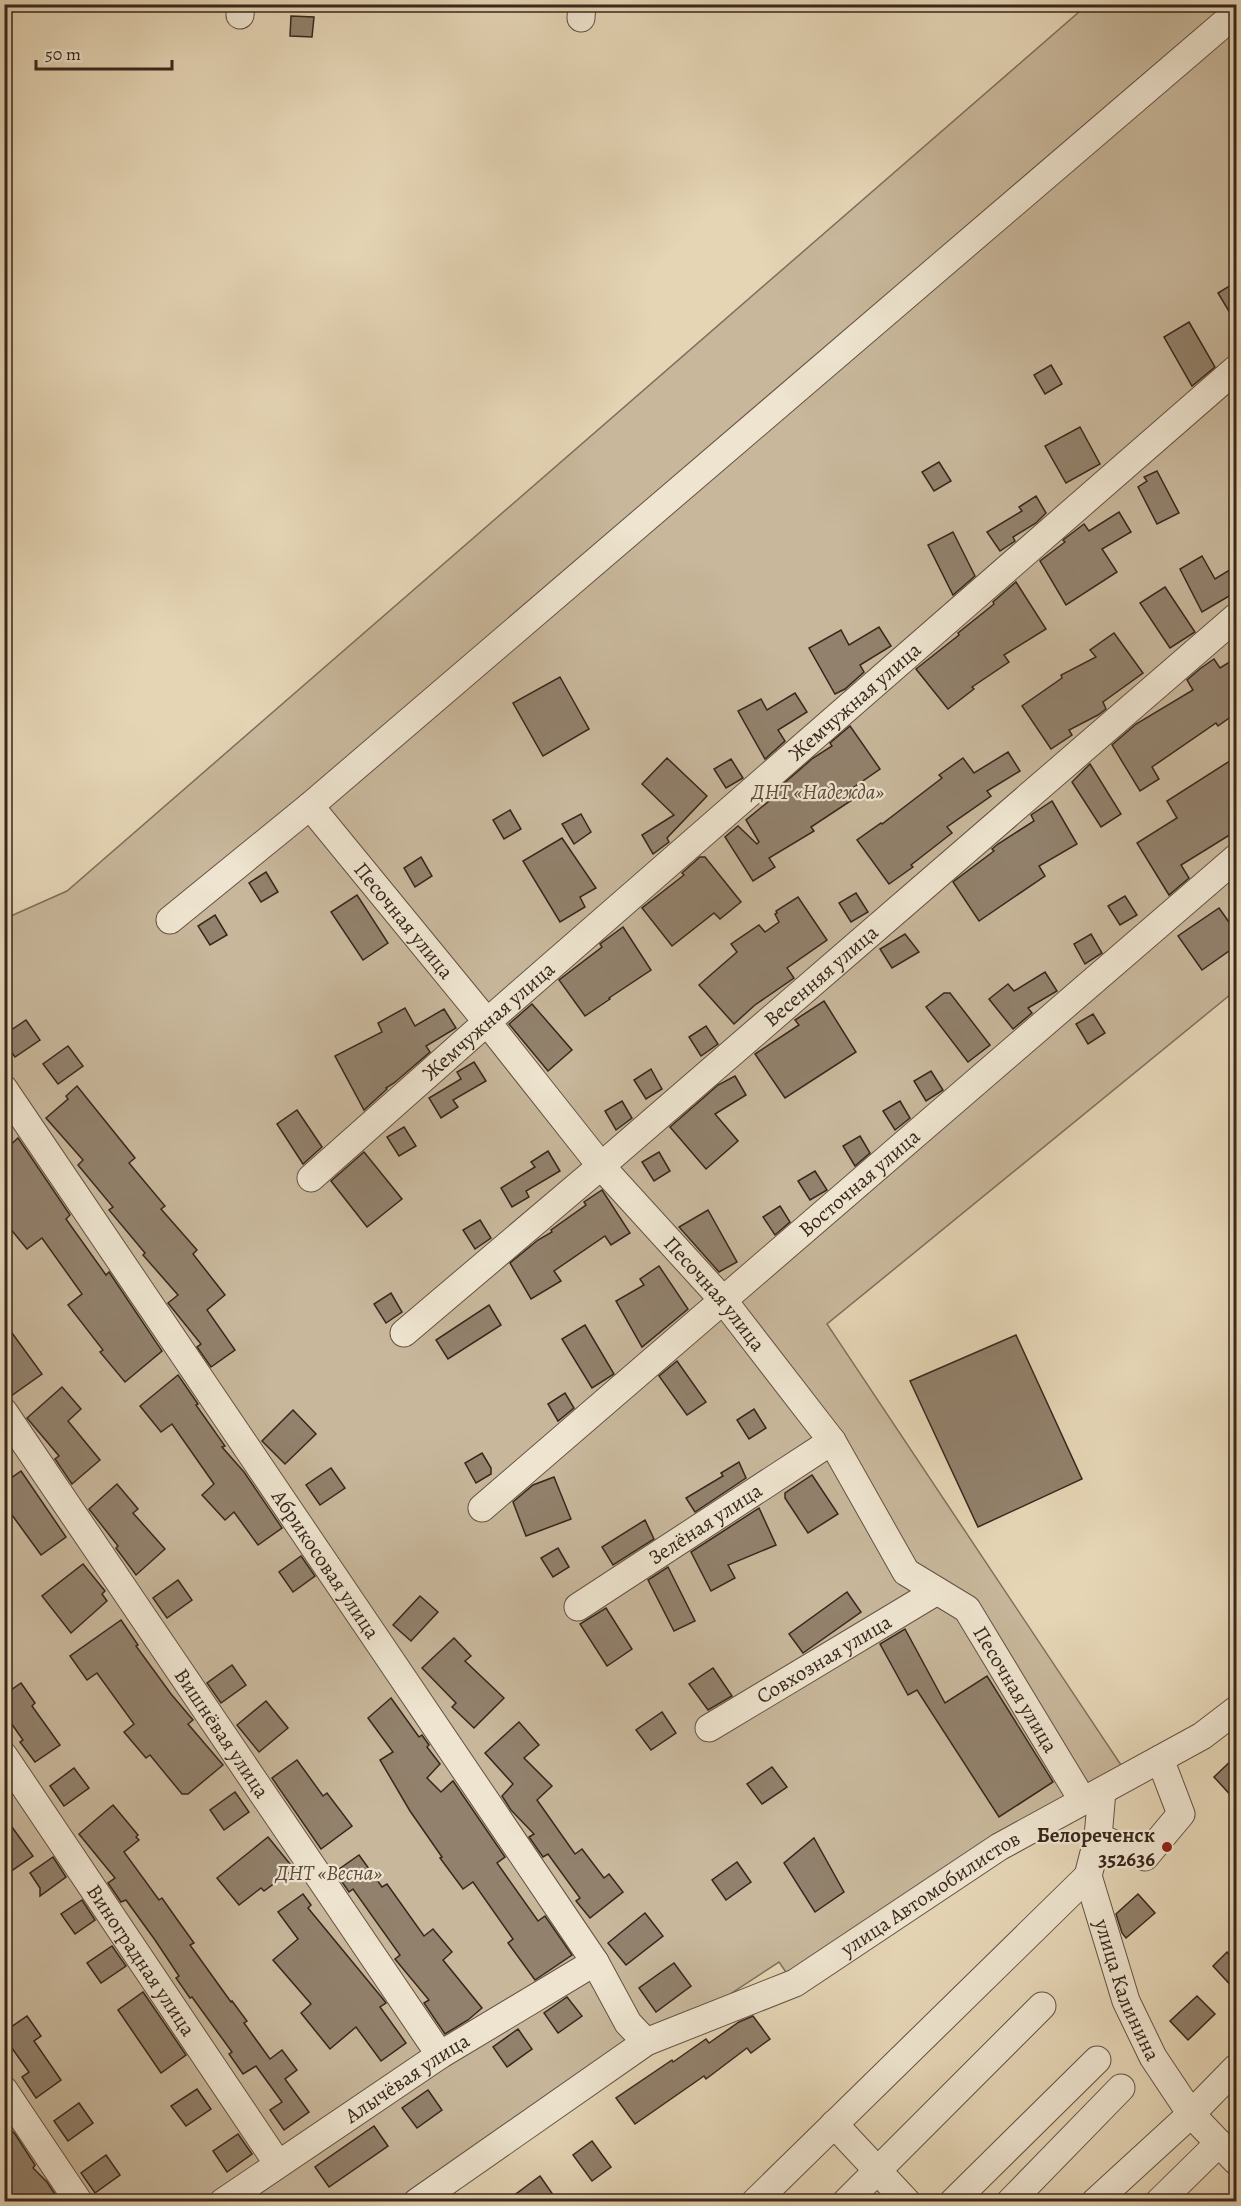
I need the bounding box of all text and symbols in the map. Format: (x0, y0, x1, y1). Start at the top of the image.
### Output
scale bar (36, 33, 172, 71)
text: 50 m (45, 42, 81, 66)
street label: Жемчужная улица (782, 636, 927, 767)
park label: ДНТ «Надежда» (750, 778, 884, 806)
street label: Песочная улица (348, 856, 460, 985)
street label: Весенняя улица (758, 918, 884, 1033)
street label: Жемчужная улица (416, 955, 561, 1087)
street label: Восточная улица (792, 1122, 926, 1243)
street label: Песочная улица (658, 1230, 772, 1358)
street label: Зелёная улица (643, 1476, 768, 1571)
street label: Абрикосовая улица (265, 1483, 387, 1645)
street label: Совхозная улица (751, 1607, 897, 1710)
street label: Песочная улица (966, 1621, 1065, 1758)
street label: Вишнёвая улица (168, 1663, 276, 1804)
place label: Белореченск 352636 (1037, 1821, 1155, 1873)
street label: улица Автомобилистов (834, 1824, 1025, 1963)
marker: Белореченск 352636 (1160, 1840, 1174, 1854)
park label: ДНТ «Весна» (274, 1859, 383, 1887)
street label: Виноградная улица (80, 1879, 202, 2042)
street label: улица Калинина (1088, 1915, 1167, 2066)
street label: Алычёвая улица (339, 2026, 475, 2130)

